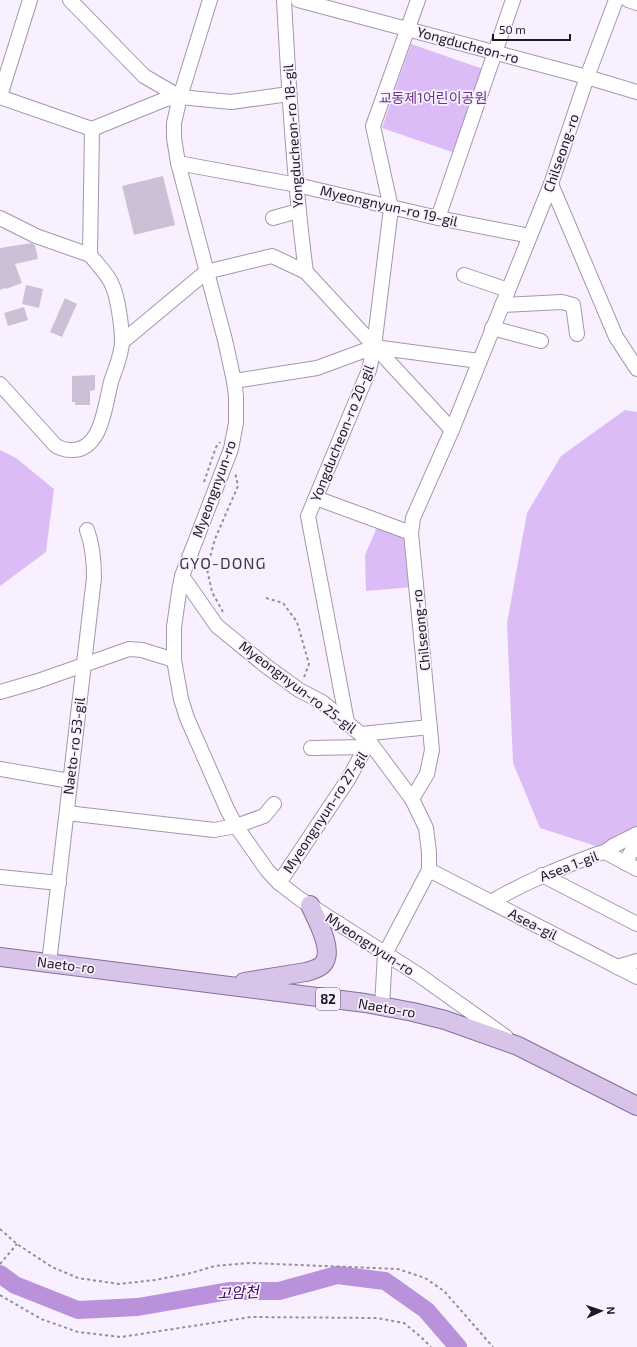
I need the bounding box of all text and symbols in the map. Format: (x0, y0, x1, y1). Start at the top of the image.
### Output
scale bar (493, 16, 570, 42)
text: 50 m (499, 22, 526, 36)
street label: Yongducheon-ro (415, 23, 521, 66)
street label: Yongducheon-ro 18-gil (279, 63, 306, 208)
park label: 교동제1어린이공원 (379, 89, 487, 106)
street label: Chilseong-ro (539, 111, 582, 194)
street label: Myeongnyun-ro 19-gil (319, 181, 460, 230)
street label: Yongducheon-ro 20-gil (306, 361, 377, 504)
street label: Myeongnyun-ro (188, 438, 239, 540)
district label: GYO-DONG (179, 553, 267, 572)
street label: Chilseong-ro (408, 588, 433, 672)
street label: Myeongnyun-ro 25-gil (236, 637, 361, 737)
street label: Naeto-ro 53-gil (59, 695, 88, 796)
street label: Myeongnyun-ro 27-gil (279, 747, 371, 876)
street label: Asea 1-gil (537, 846, 601, 884)
street label: Asea-gil (506, 904, 561, 943)
street label: Myeongnyun-ro (323, 909, 418, 979)
street label: Naeto-ro (36, 953, 96, 976)
road number: 82 (316, 988, 340, 1010)
street label: Naeto-ro (357, 994, 417, 1021)
water label: 고암천 (217, 1282, 261, 1302)
north arrow (581, 1291, 621, 1331)
text: N (605, 1306, 618, 1315)

